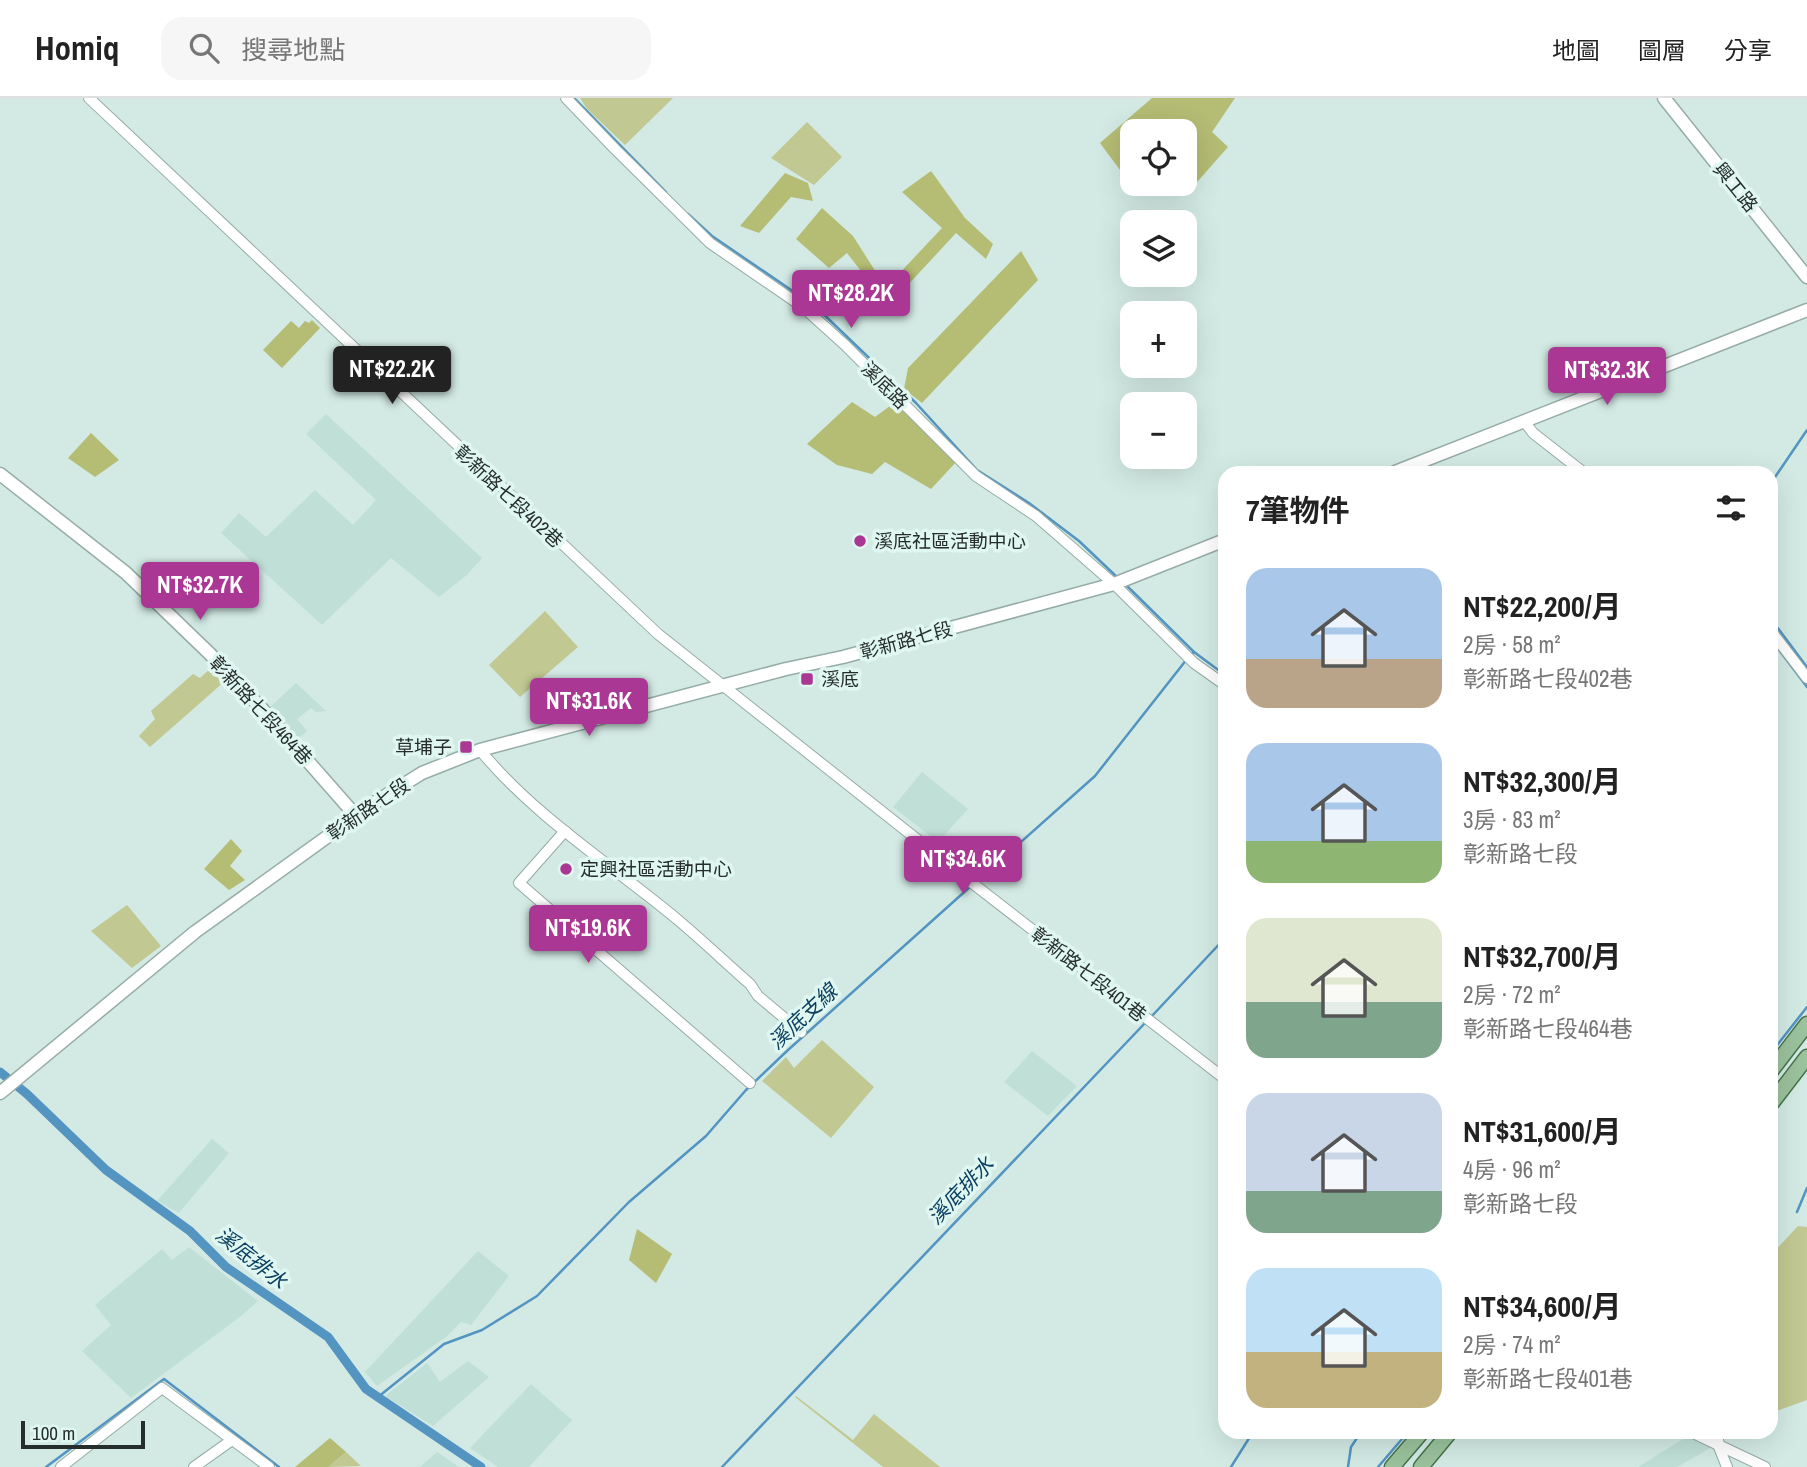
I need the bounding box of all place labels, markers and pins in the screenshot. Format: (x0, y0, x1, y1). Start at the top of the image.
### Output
pin: NT$28.2K (779, 271, 923, 330)
pin: NT$22.2K (320, 346, 464, 406)
pin: NT$32.3K (1535, 348, 1679, 407)
place label: 溪底社區活動中心 (874, 528, 1026, 554)
marker: 溪底社區活動中心 (852, 533, 868, 549)
pin: NT$32.7K (128, 562, 272, 622)
place label: 溪底 (821, 666, 859, 692)
marker: 溪底 (799, 671, 815, 687)
pin: NT$31.6K (517, 678, 661, 738)
place label: 草埔子 (395, 734, 452, 760)
marker: 草埔子 (458, 739, 474, 755)
pin: NT$34.6K (891, 836, 1035, 896)
place label: 定興社區活動中心 (580, 856, 732, 882)
marker: 定興社區活動中心 (558, 861, 574, 877)
pin: NT$19.6K (516, 906, 660, 965)

